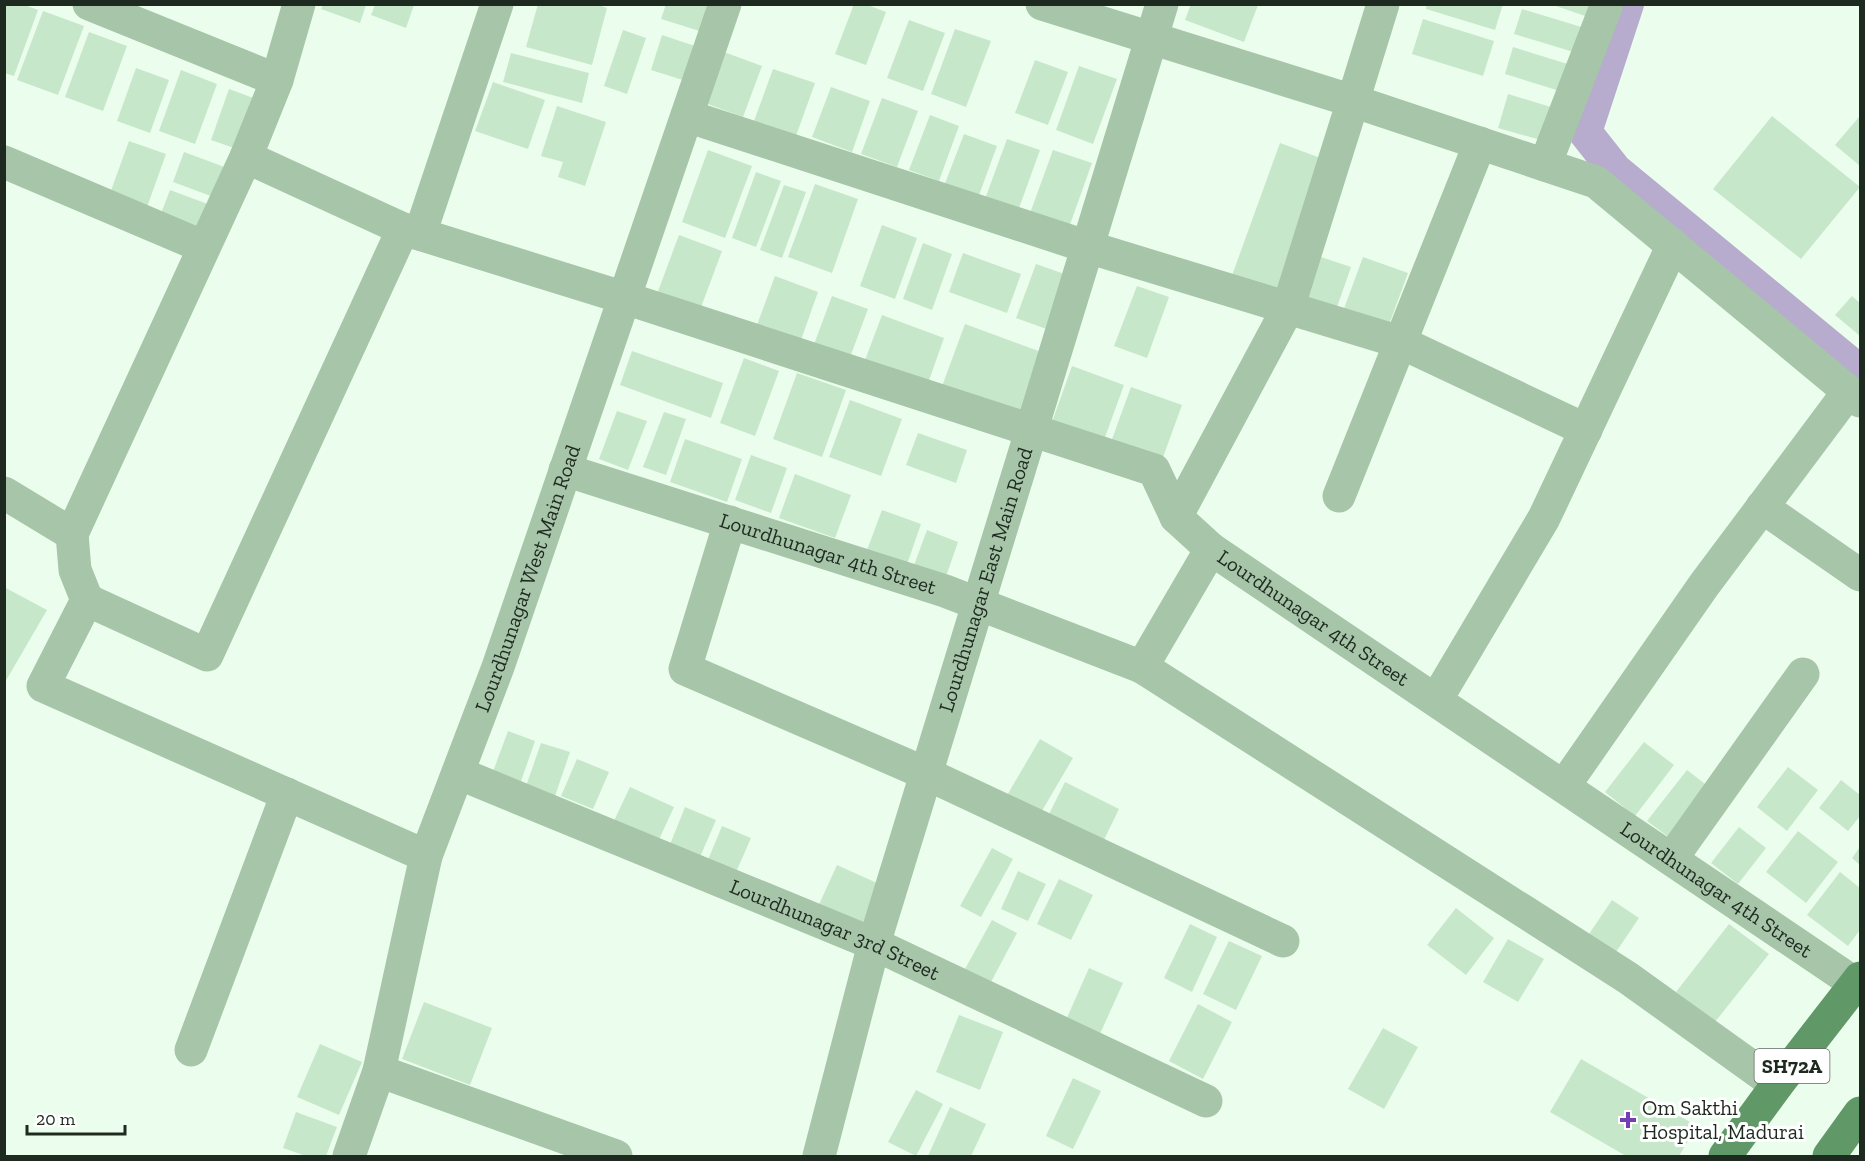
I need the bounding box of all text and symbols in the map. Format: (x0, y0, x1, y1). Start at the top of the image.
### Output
street label: Lourdhunagar West Main Road (469, 441, 585, 715)
street label: Lourdhunagar East Main Road (933, 444, 1038, 715)
street label: Lourdhunagar 4th Street (717, 507, 940, 600)
street label: Lourdhunagar 4th Street (1213, 544, 1414, 691)
street label: Lourdhunagar 4th Street (1616, 816, 1817, 963)
street label: Lourdhunagar 3rd Street (726, 873, 944, 985)
road number: SH72A (1754, 1049, 1830, 1083)
place label: Om Sakthi Hospital, Madurai (1642, 1095, 1804, 1144)
scale bar (27, 1098, 124, 1136)
text: 20 m (36, 1108, 76, 1130)
marker: Om Sakthi Hospital, Madurai (1619, 1111, 1637, 1129)

